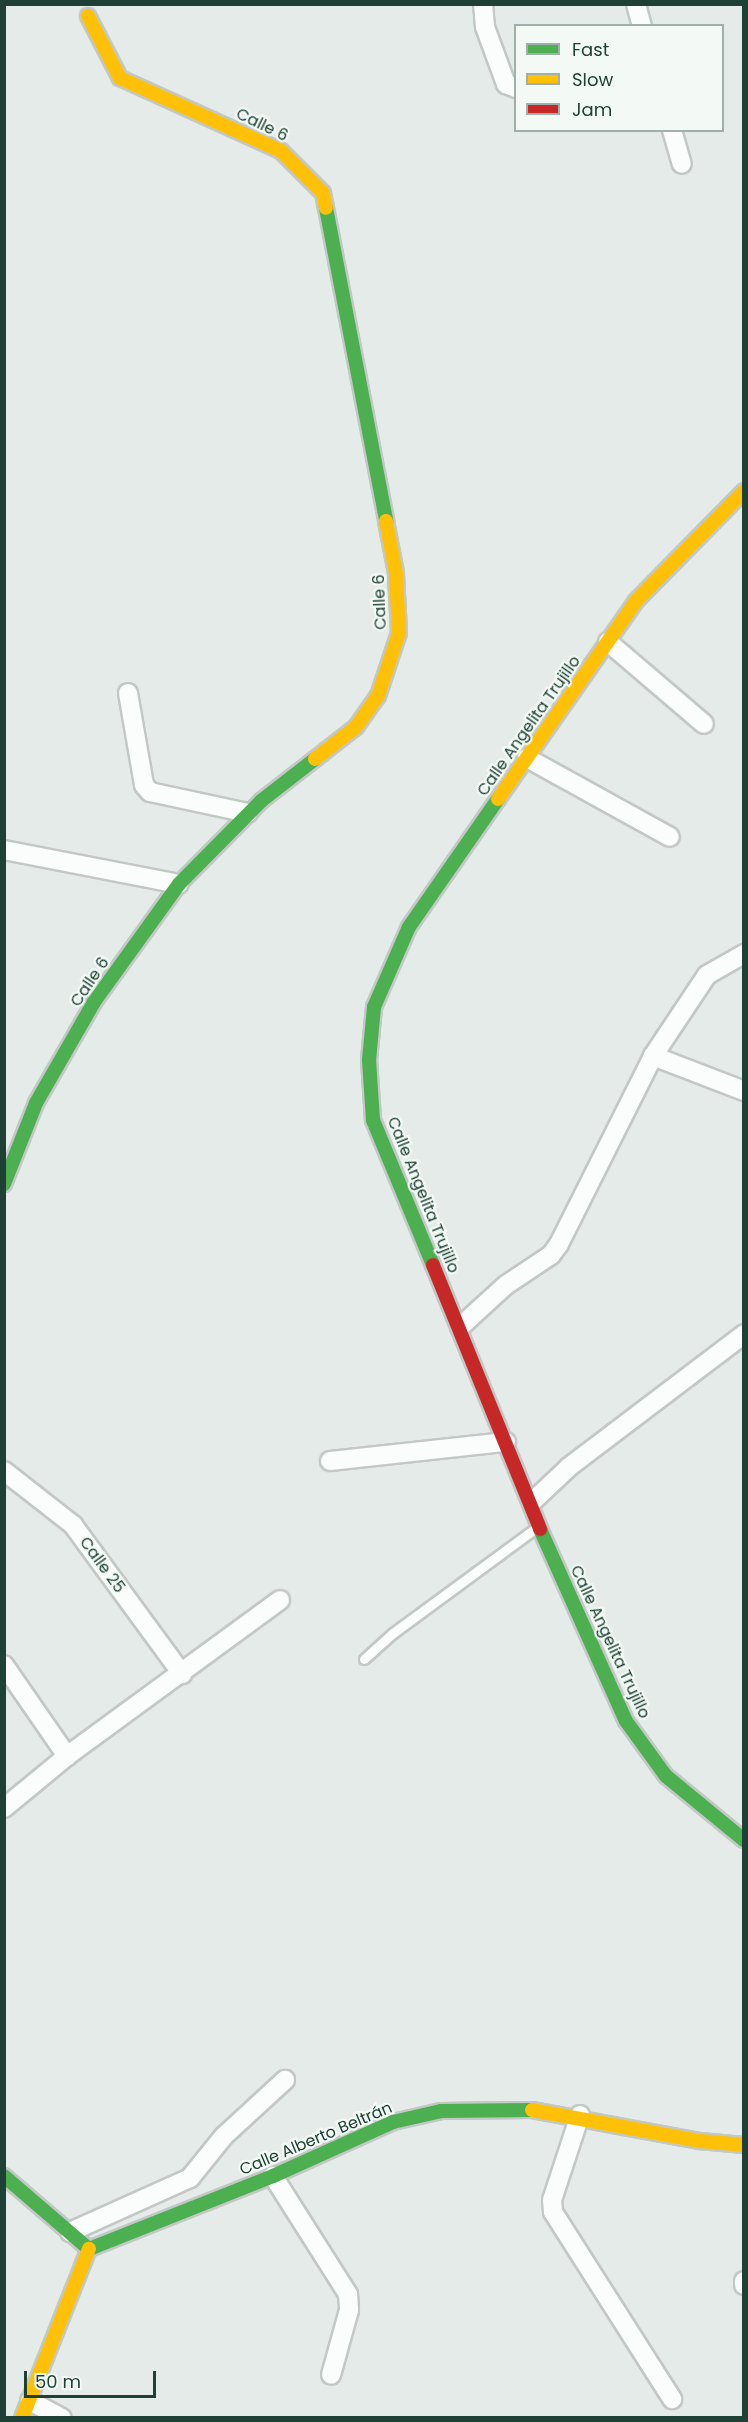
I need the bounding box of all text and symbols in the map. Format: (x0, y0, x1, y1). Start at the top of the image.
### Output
legend (514, 24, 724, 132)
text: Fast (572, 37, 609, 62)
text: Slow (572, 67, 613, 92)
text: Jam (572, 97, 612, 122)
street label: Calle 6 (233, 104, 291, 146)
street label: Calle 6 (369, 574, 391, 630)
street label: Calle Angelita Trujillo (473, 652, 585, 800)
street label: Calle 6 (67, 954, 113, 1010)
street label: Calle Angelita Trujillo (383, 1114, 463, 1276)
street label: Calle 25 (75, 1533, 129, 1597)
street label: Calle Angelita Trujillo (566, 1562, 654, 1722)
street label: Calle Alberto Beltrán (237, 2098, 395, 2180)
scale bar (27, 2359, 159, 2397)
text: 50 m (35, 2369, 81, 2394)

